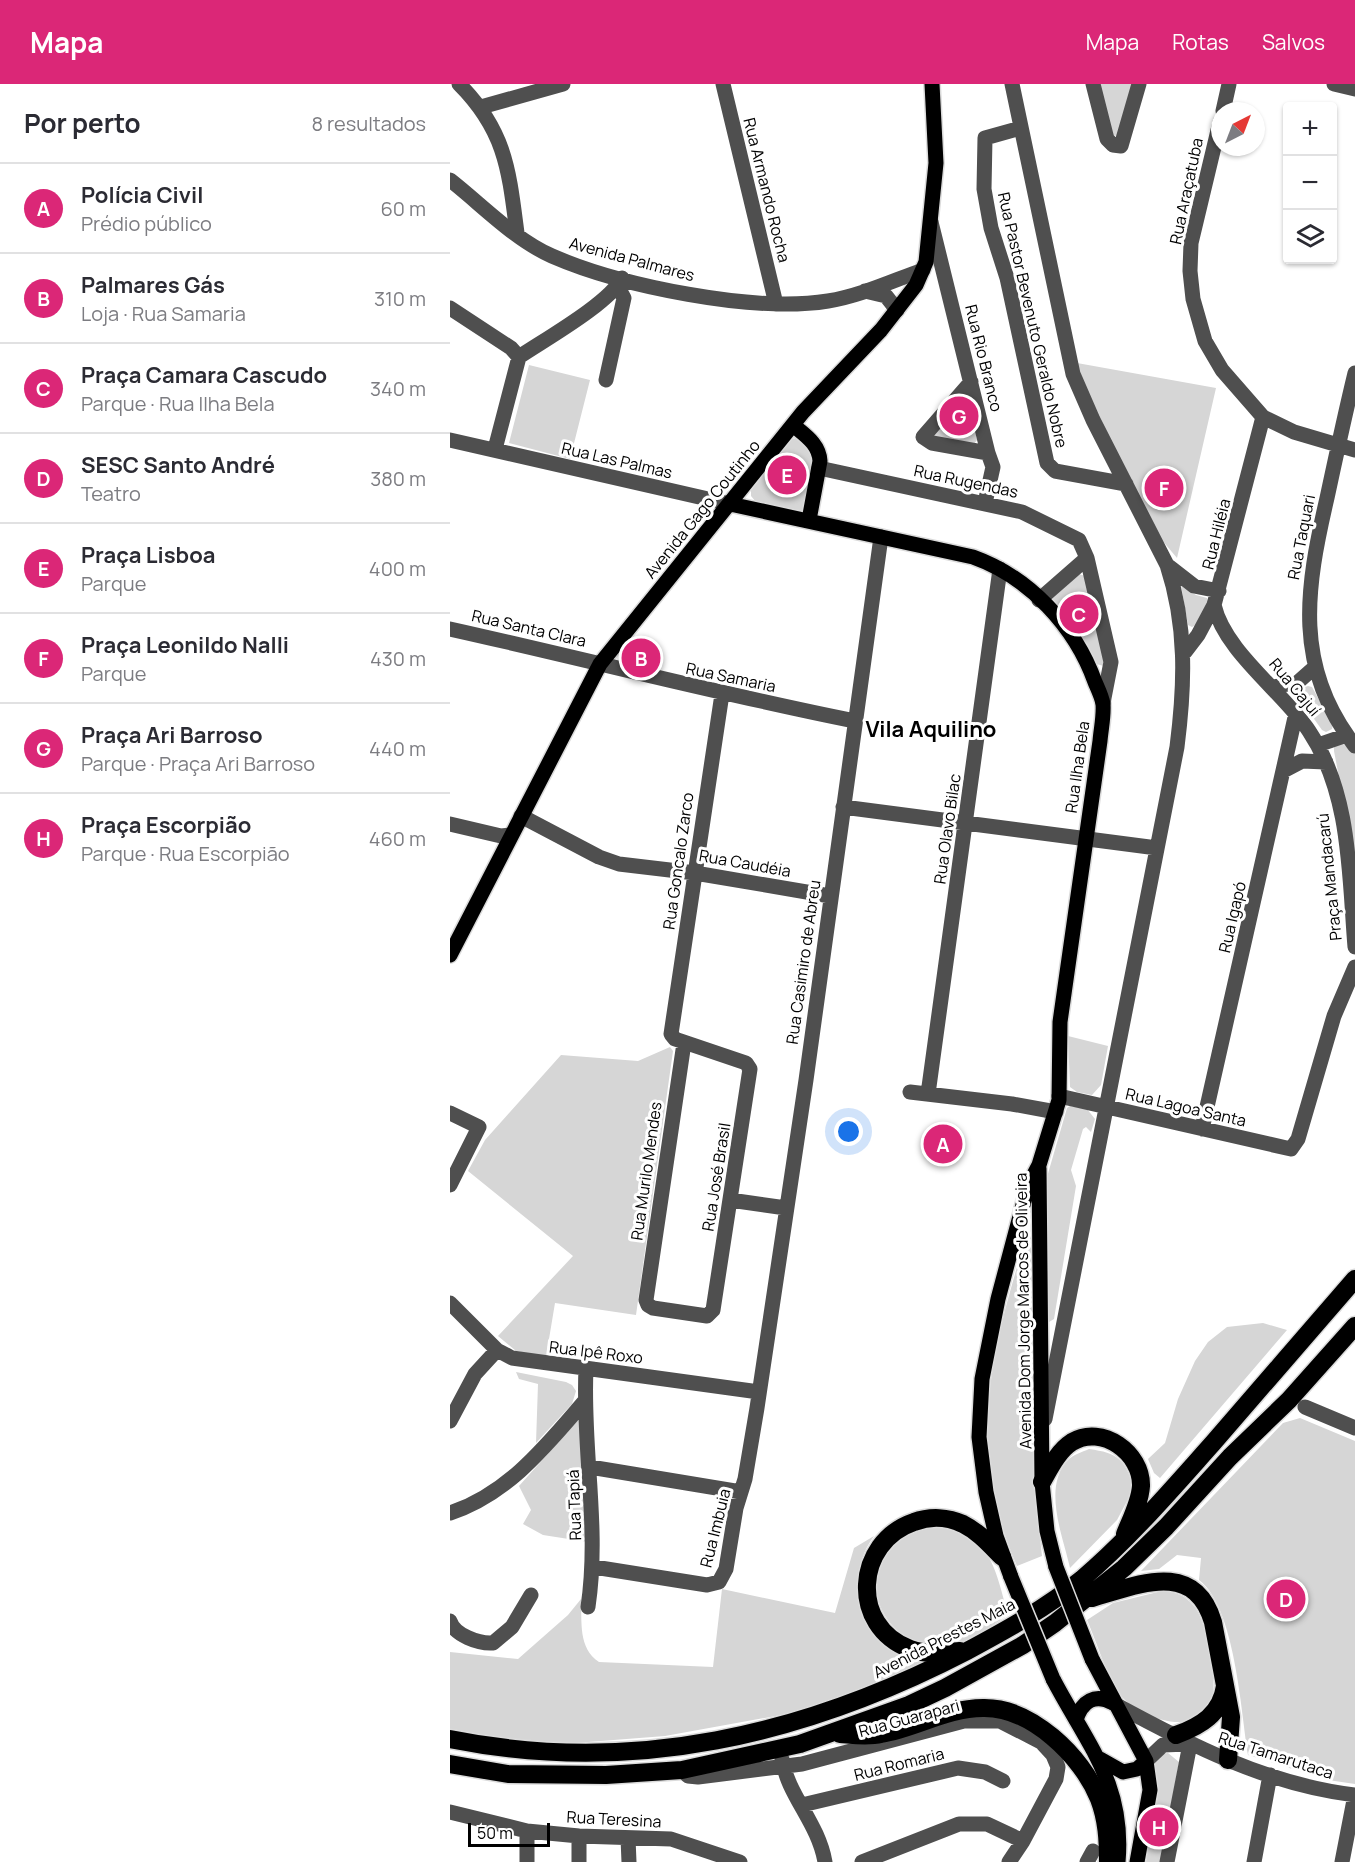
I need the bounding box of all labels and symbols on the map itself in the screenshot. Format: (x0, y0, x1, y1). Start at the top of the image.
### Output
north arrow (1211, 102, 1265, 156)
street label: Rua Armando Rocha (738, 115, 796, 265)
street label: Rua Araçatuba (1164, 136, 1208, 246)
street label: Rua Pastor Bevenuto Geraldo Nobre (993, 190, 1073, 450)
street label: Avenida Palmares (567, 232, 697, 286)
street label: Rua Rio Branco (960, 302, 1008, 414)
pin: G (940, 394, 978, 438)
street label: Avenida Gago Coutinho (639, 435, 765, 583)
street label: Rua Las Palmas (559, 437, 675, 483)
pin: E (768, 452, 806, 498)
street label: Rua Rugendas (912, 459, 1020, 503)
pin: F (1144, 466, 1184, 510)
street label: Rua Taquari (1282, 493, 1320, 581)
street label: Rua Hiléia (1197, 496, 1235, 572)
pin: C (1060, 592, 1098, 636)
street label: Rua Santa Clara (470, 604, 588, 652)
pin: B (622, 636, 660, 680)
street label: Rua Cajuí (1264, 653, 1326, 721)
street label: Rua Samaria (684, 657, 778, 697)
district label: Vila Aquilino (866, 714, 996, 744)
street label: Rua Ilha Bela (1060, 720, 1094, 814)
street label: Rua Olavo Bilac (928, 772, 966, 886)
street label: Rua Goncalo Zarco (657, 791, 699, 931)
street label: Praça Mandacarú (1311, 812, 1347, 942)
street label: Rua Caudéia (697, 844, 793, 882)
street label: Rua Casimiro de Abreu (781, 878, 825, 1046)
street label: Rua Igapó (1213, 879, 1251, 955)
street label: Rua Lagoa Santa (1123, 1082, 1249, 1132)
street label: Rua Murilo Mendes (625, 1100, 667, 1242)
your location (834, 1117, 863, 1146)
street label: Rua José Brasil (697, 1121, 735, 1233)
pin: A (924, 1122, 962, 1166)
street label: Avenida Dom Jorge Marcos de Oliveira (1010, 1173, 1036, 1449)
street label: Rua Ipê Roxo (548, 1335, 644, 1369)
street label: Rua Tapiá (562, 1469, 586, 1541)
street label: Rua Imbuia (695, 1486, 735, 1570)
pin: D (1266, 1576, 1306, 1622)
street label: Avenida Prestes Maia (869, 1593, 1019, 1683)
street label: Rua Guarapari (856, 1694, 962, 1742)
street label: Rua Tamarutaca (1216, 1726, 1336, 1784)
street label: Rua Romaria (852, 1742, 946, 1786)
pin: H (1140, 1804, 1178, 1850)
street label: Rua Teresina (566, 1806, 662, 1832)
scale bar (468, 1820, 550, 1848)

